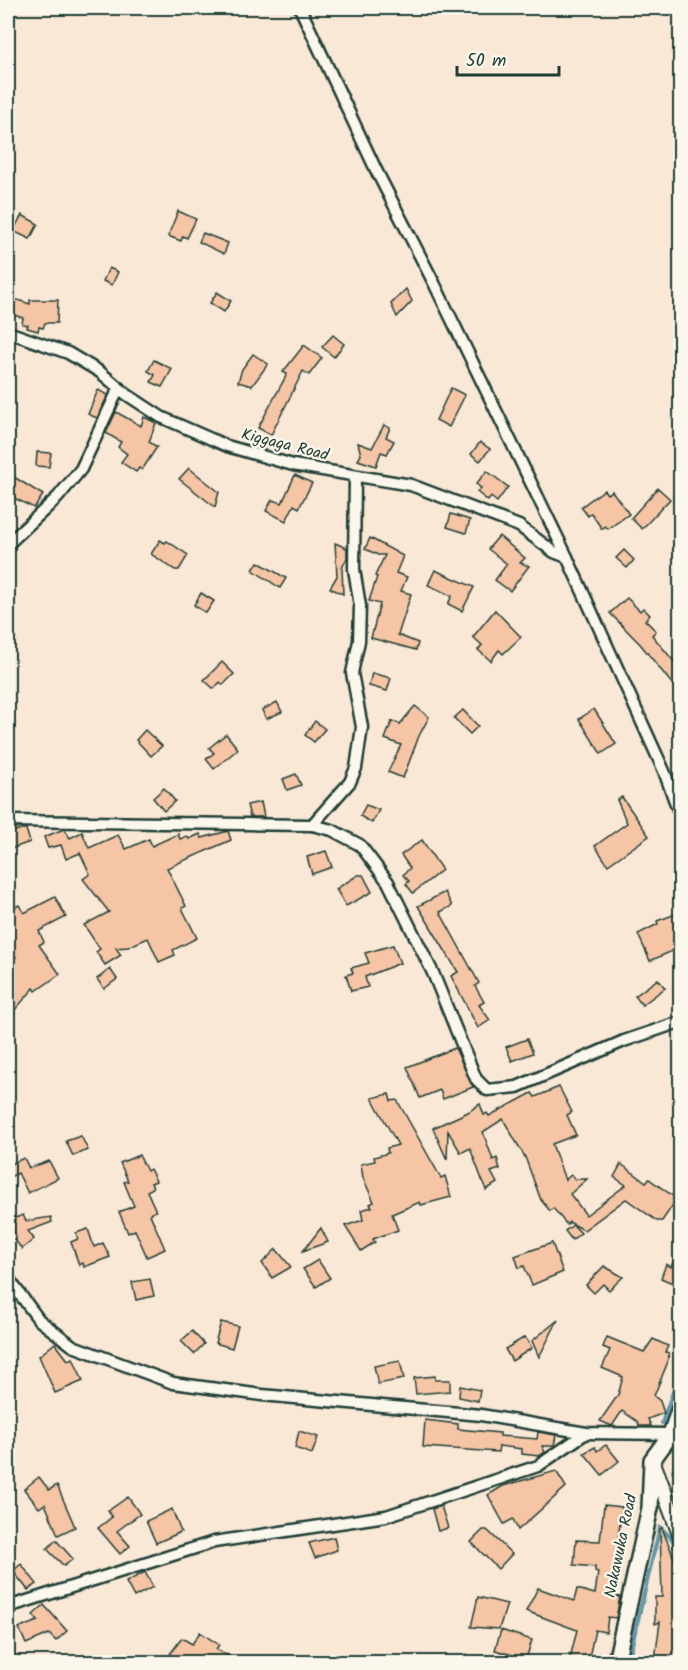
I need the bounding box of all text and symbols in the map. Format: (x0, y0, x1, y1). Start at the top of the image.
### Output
scale bar (457, 39, 559, 77)
text: 50 m (466, 47, 506, 76)
street label: Kiggaga Road (239, 422, 332, 468)
street label: Nakawuka Road (598, 1491, 644, 1600)

